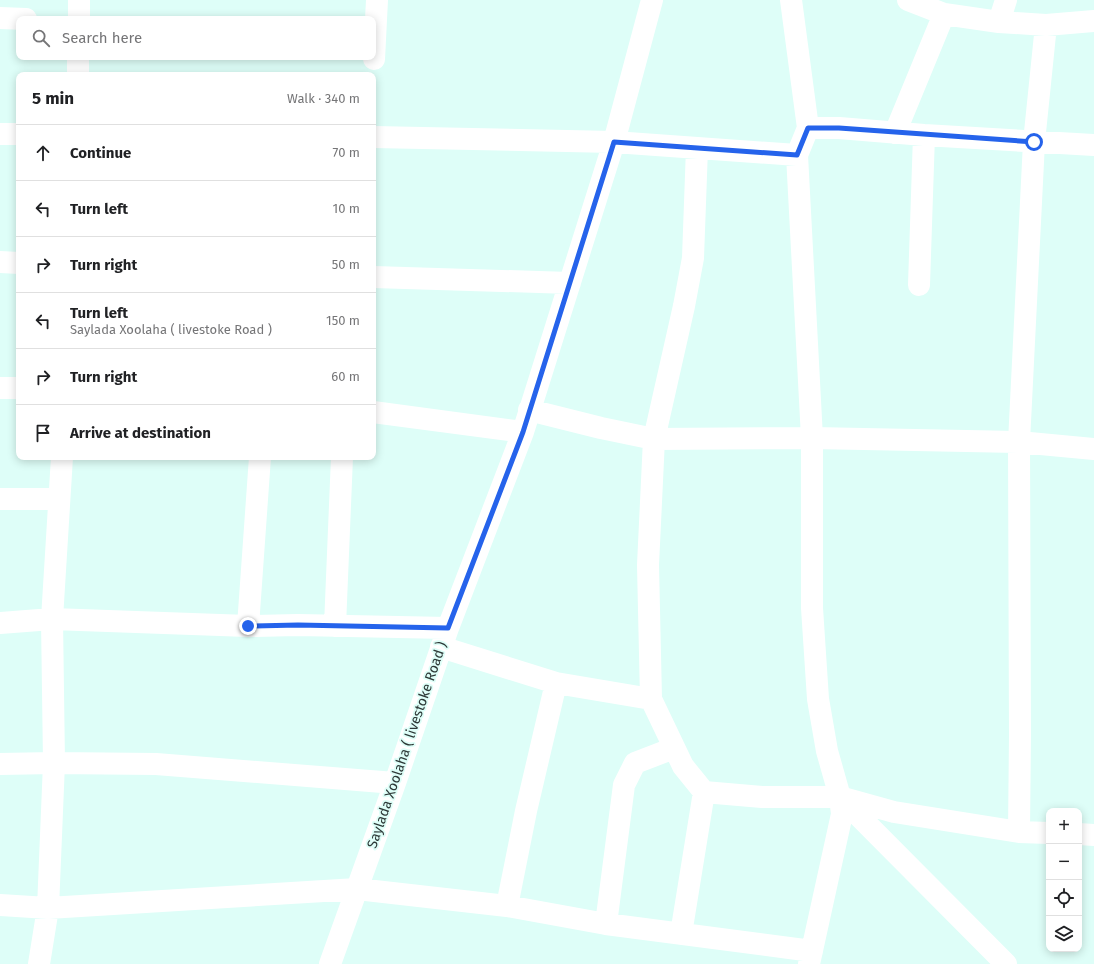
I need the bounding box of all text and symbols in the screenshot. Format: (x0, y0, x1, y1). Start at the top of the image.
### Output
search box (16, 16, 376, 60)
icon: search (30, 27, 52, 49)
text: Search here (62, 29, 142, 47)
text: 5 min (32, 88, 74, 109)
text: Walk · 340 m (287, 91, 360, 106)
route start (1025, 133, 1043, 151)
icon: ahead (32, 142, 54, 164)
text: Continue (70, 144, 131, 162)
text: 70 m (333, 145, 360, 160)
icon: left (32, 198, 54, 220)
text: Turn left (70, 200, 128, 218)
text: 10 m (333, 201, 360, 216)
icon: right (32, 254, 54, 276)
text: Turn right (70, 256, 137, 274)
text: 50 m (332, 257, 360, 272)
text: Turn left (70, 304, 128, 322)
icon: left (32, 310, 54, 332)
text: 150 m (326, 313, 360, 328)
text: Saylada Xoolaha ( livestoke Road ) (70, 322, 272, 337)
icon: right (32, 366, 54, 388)
text: Turn right (70, 368, 137, 386)
text: 60 m (331, 369, 360, 384)
icon: arrive (32, 422, 54, 444)
text: Arrive at destination (70, 424, 211, 442)
route end (239, 617, 257, 635)
street label: Saylada Xoolaha ( livestoke Road ) (364, 639, 450, 851)
map controls (1046, 808, 1082, 952)
button: + (1046, 808, 1082, 844)
button: − (1046, 844, 1082, 880)
button: locate (1046, 880, 1082, 916)
button: layers (1046, 916, 1082, 952)

